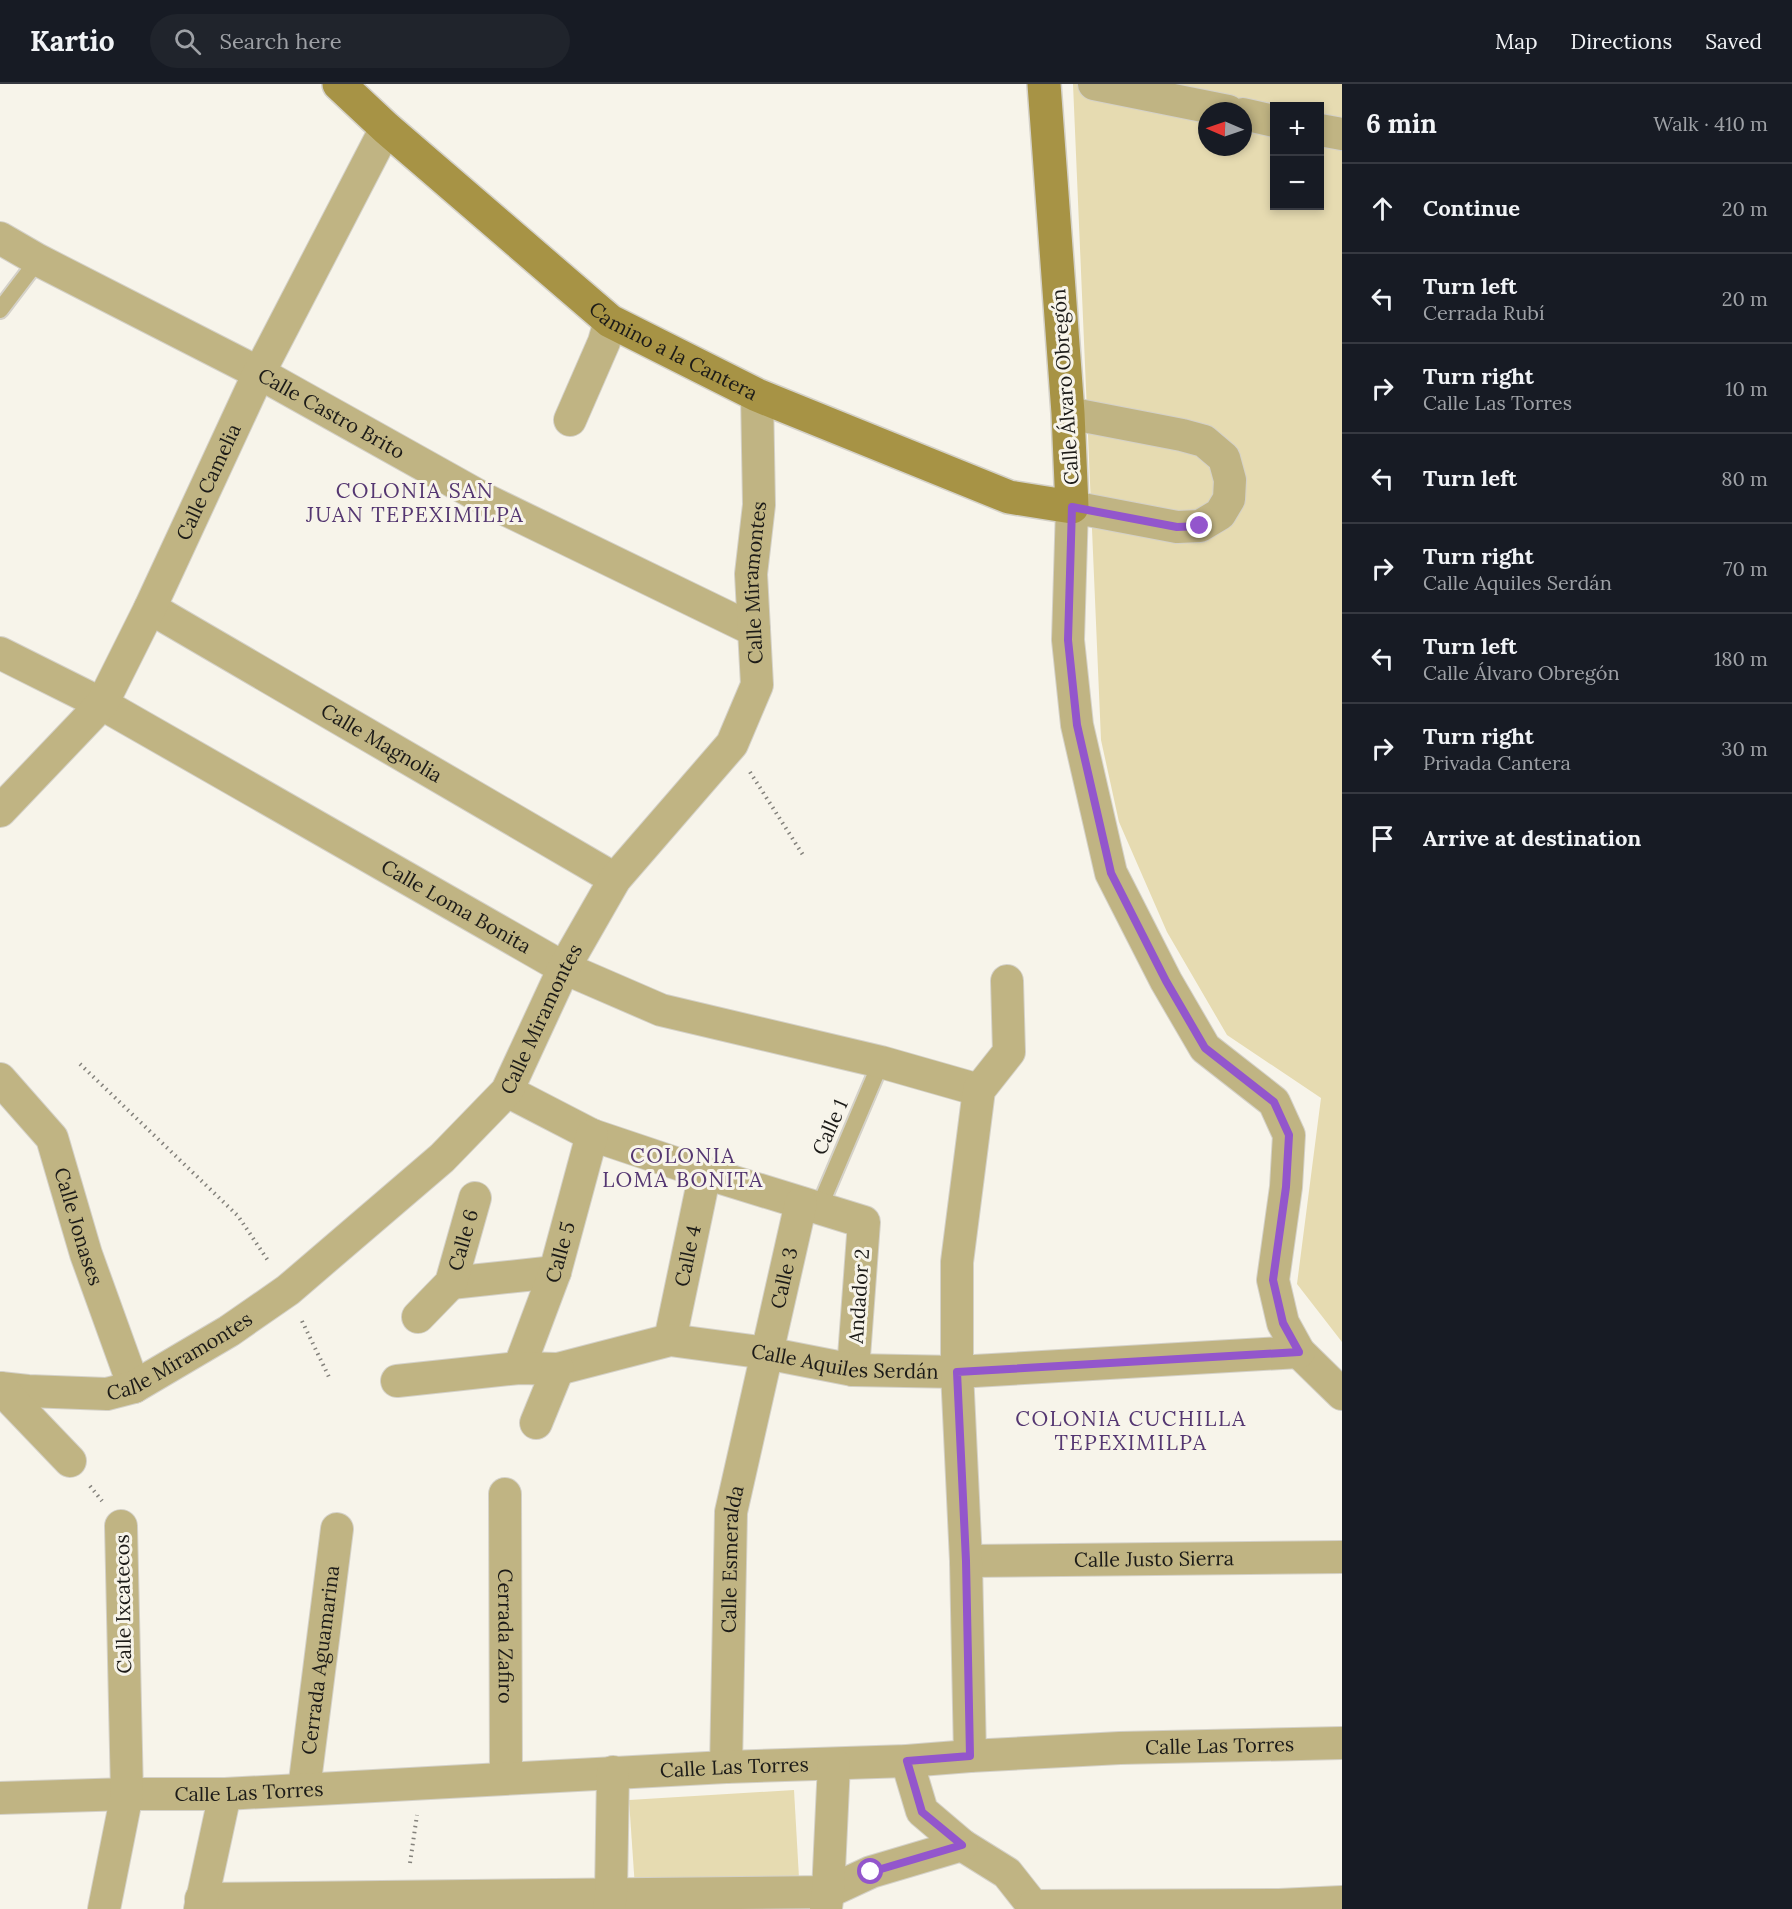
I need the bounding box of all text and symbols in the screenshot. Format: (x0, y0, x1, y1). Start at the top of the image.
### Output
search box (150, 14, 570, 68)
text: Kartio (30, 23, 114, 59)
icon: search (171, 25, 204, 58)
text: Search here (219, 27, 342, 55)
text: Map (1495, 28, 1538, 55)
text: Directions (1571, 28, 1672, 55)
text: Saved (1705, 28, 1762, 55)
north arrow (1198, 102, 1252, 156)
map controls (1270, 102, 1324, 210)
button: + (1270, 102, 1324, 156)
text: 6 min (1366, 107, 1437, 140)
text: Walk · 410 m (1653, 111, 1768, 136)
button: − (1270, 156, 1324, 210)
icon: ahead (1366, 192, 1399, 225)
text: Continue (1423, 194, 1520, 222)
text: 20 m (1722, 196, 1768, 221)
text: Turn left (1423, 272, 1517, 300)
icon: left (1366, 282, 1399, 315)
text: 20 m (1722, 286, 1768, 311)
street label: Calle Álvaro Obregón (1045, 288, 1084, 486)
street label: Camino a la Cantera (584, 296, 762, 405)
text: Cerrada Rubí (1423, 300, 1545, 325)
street label: Calle Castro Brito (254, 362, 409, 464)
text: Turn right (1423, 362, 1534, 390)
icon: right (1366, 372, 1399, 405)
text: 10 m (1725, 376, 1768, 401)
text: Calle Las Torres (1423, 390, 1572, 415)
street label: Calle Camelia (170, 420, 246, 544)
icon: left (1366, 462, 1399, 495)
text: Turn left (1423, 464, 1517, 492)
text: 80 m (1721, 466, 1768, 491)
district label: COLONIA SAN JUAN TEPEXIMILPA (305, 477, 524, 528)
street label: Calle Miramontes (738, 500, 771, 665)
route end (1186, 512, 1212, 538)
text: Turn right (1423, 542, 1534, 570)
icon: right (1366, 552, 1399, 585)
text: 70 m (1723, 556, 1768, 581)
text: Calle Aquiles Serdán (1423, 570, 1612, 595)
text: Turn left (1423, 632, 1517, 660)
icon: left (1366, 642, 1399, 675)
text: 180 m (1714, 646, 1768, 671)
text: Calle Álvaro Obregón (1423, 660, 1620, 685)
street label: Calle Magnolia (317, 697, 447, 788)
text: Turn right (1423, 722, 1534, 750)
icon: right (1366, 732, 1399, 765)
text: 30 m (1721, 736, 1768, 761)
text: Privada Cantera (1423, 750, 1571, 775)
icon: arrive (1366, 822, 1399, 855)
text: Arrive at destination (1423, 824, 1641, 852)
street label: Calle Loma Bonita (377, 853, 536, 959)
street label: Calle Miramontes (494, 939, 587, 1098)
street label: Calle 1 (806, 1095, 853, 1159)
district label: COLONIA LOMA BONITA (602, 1142, 764, 1193)
street label: Calle Jonases (49, 1164, 109, 1289)
street label: Calle 6 (442, 1206, 483, 1274)
street label: Calle 5 (539, 1219, 580, 1286)
street label: Calle 4 (669, 1223, 706, 1289)
street label: Calle 3 (764, 1245, 803, 1311)
street label: Andador 2 (843, 1248, 874, 1345)
street label: Calle Miramontes (104, 1306, 257, 1406)
street label: Calle Aquiles Serdán (750, 1338, 939, 1384)
district label: COLONIA CUCHILLA TEPEXIMILPA (1015, 1405, 1247, 1456)
street label: Calle Esmeralda (716, 1483, 749, 1633)
street label: Calle Ixcatecos (109, 1534, 136, 1674)
street label: Calle Justo Sierra (1074, 1545, 1234, 1572)
street label: Cerrada Aguamarina (295, 1564, 344, 1756)
street label: Cerrada Zafiro (493, 1568, 519, 1704)
street label: Calle Las Torres (1145, 1731, 1294, 1759)
street label: Calle Las Torres (659, 1751, 809, 1783)
street label: Calle Las Torres (174, 1776, 324, 1806)
route start (857, 1858, 883, 1884)

